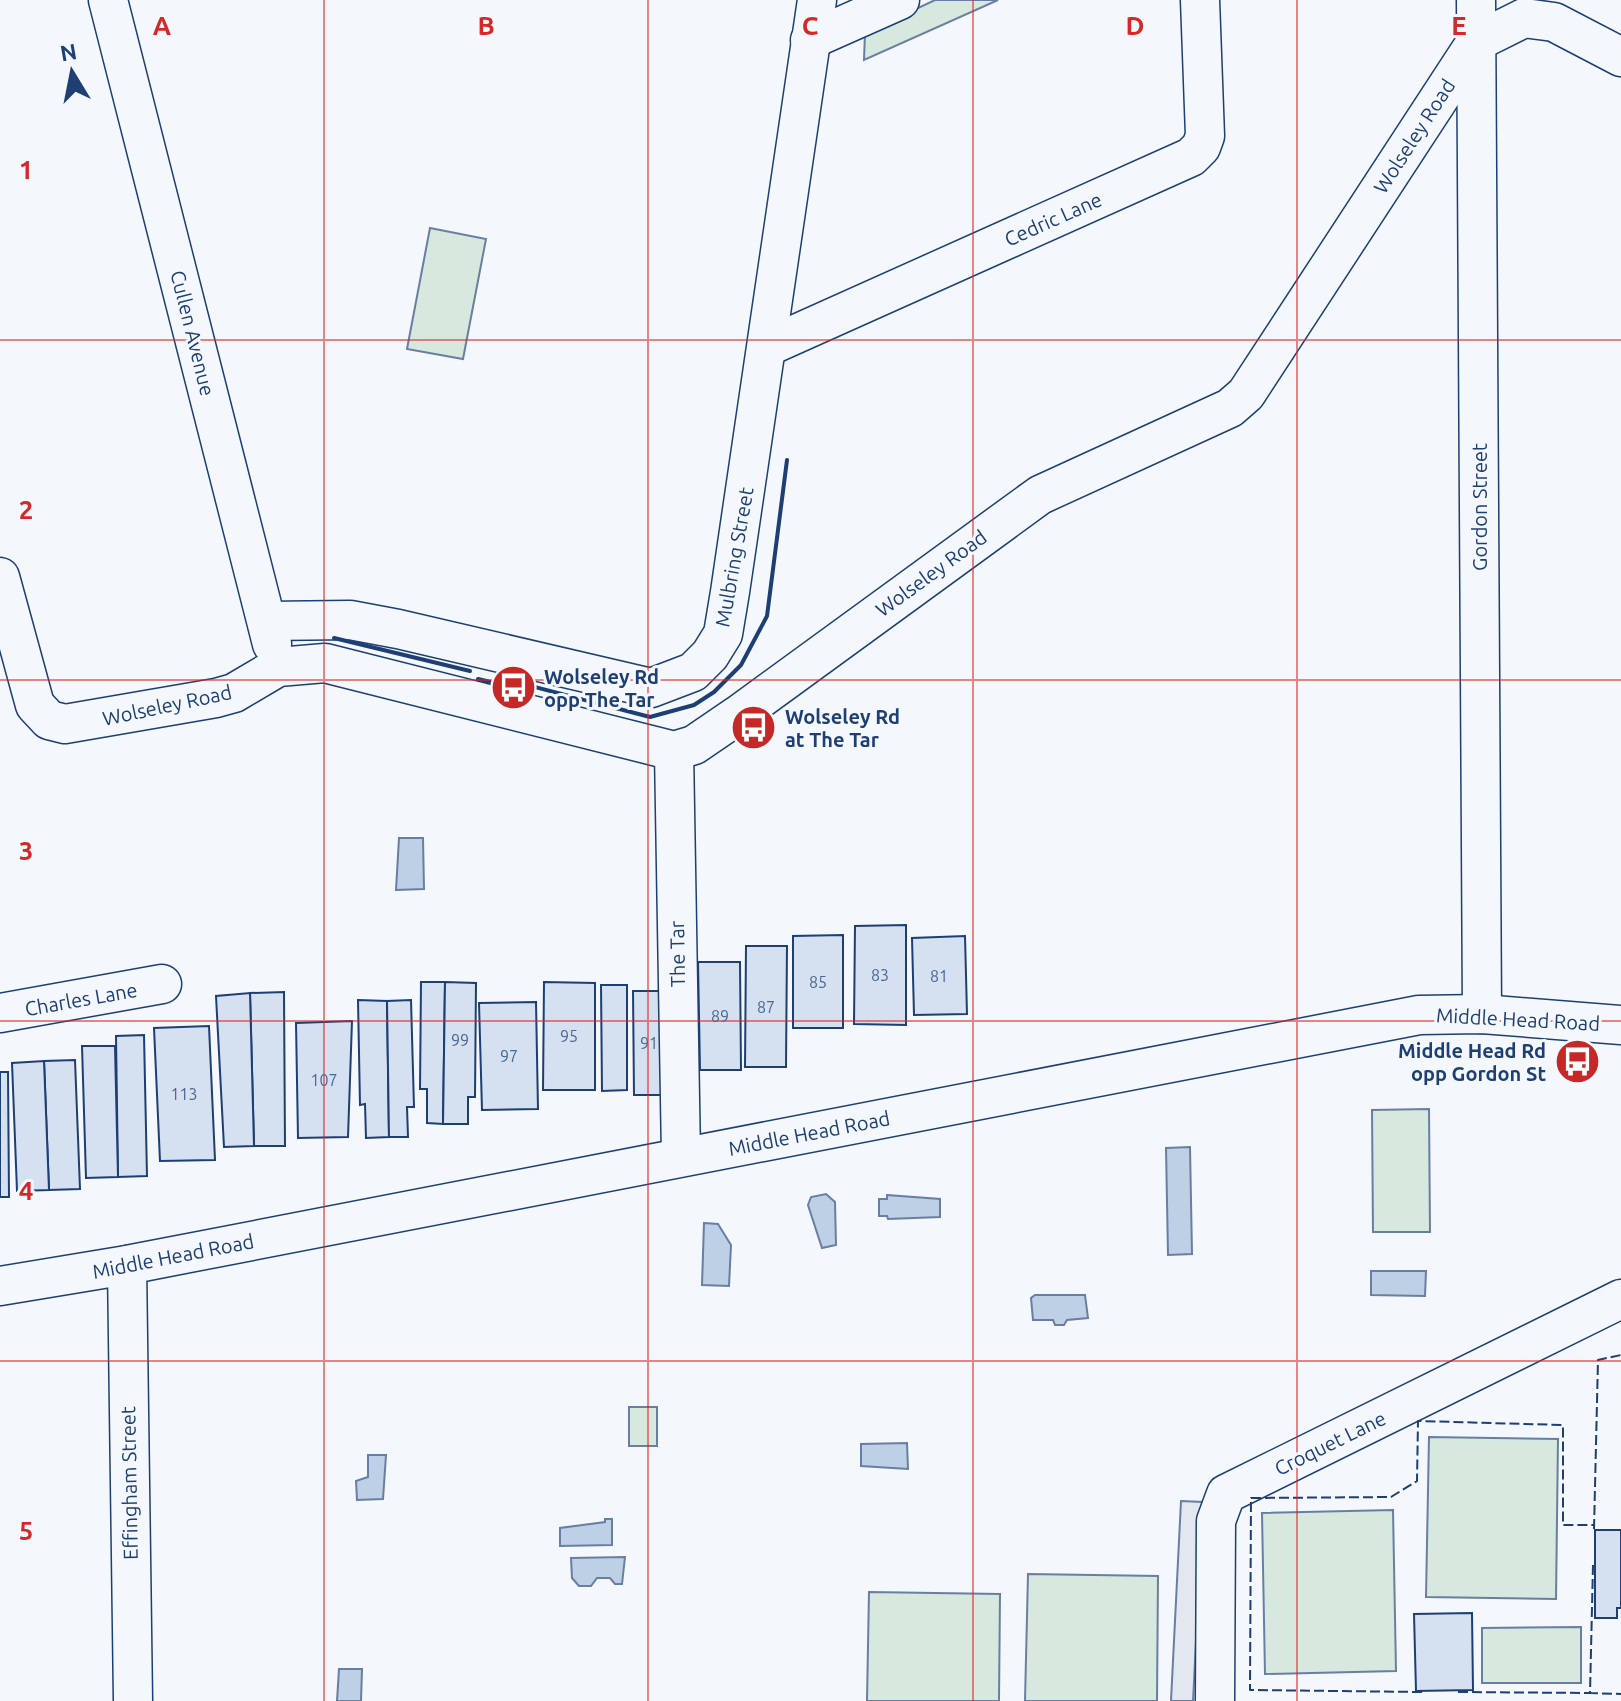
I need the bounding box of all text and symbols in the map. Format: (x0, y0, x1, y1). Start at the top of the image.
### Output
text: A (153, 11, 172, 40)
text: B (477, 11, 495, 40)
text: C (802, 11, 819, 40)
text: D (1126, 11, 1144, 40)
text: E (1451, 11, 1467, 40)
north arrow (32, 32, 112, 112)
text: N (58, 38, 79, 66)
street label: Wolseley Road (1369, 75, 1459, 197)
text: 1 (19, 155, 33, 184)
street label: Cedric Lane (1001, 187, 1105, 251)
street label: Cullen Avenue (166, 268, 220, 398)
street label: Gordon Street (1468, 443, 1491, 571)
street label: Mulbring Street (710, 485, 758, 629)
text: 2 (19, 495, 33, 524)
street label: Wolseley Road (871, 525, 991, 621)
bus stop icon: Wolseley Rd opp The Tar (489, 663, 537, 711)
place label: Wolseley Rd opp The Tar (544, 665, 659, 711)
street label: Wolseley Road (100, 680, 234, 730)
bus stop icon: Wolseley Rd at The Tar (730, 704, 778, 752)
place label: Wolseley Rd at The Tar (785, 705, 900, 751)
text: 3 (19, 836, 33, 865)
street label: The Tar (665, 920, 689, 987)
house number: 83 (871, 966, 889, 984)
house number: 81 (930, 967, 948, 985)
house number: 85 (809, 973, 827, 991)
street label: Charles Lane (23, 978, 139, 1020)
house number: 87 (757, 998, 775, 1016)
street label: Middle Head Road (1435, 1003, 1601, 1035)
house number: 89 (711, 1007, 729, 1025)
house number: 95 (560, 1027, 578, 1045)
house number: 99 (451, 1031, 469, 1049)
house number: 91 (640, 1034, 658, 1052)
bus stop icon: Middle Head Rd opp Gordon St (1553, 1037, 1601, 1085)
place label: Middle Head Rd opp Gordon St (1398, 1039, 1546, 1085)
house number: 97 (500, 1047, 518, 1065)
house number: 107 (310, 1071, 338, 1089)
house number: 113 (170, 1085, 198, 1103)
street label: Middle Head Road (726, 1106, 892, 1160)
text: 4 (19, 1176, 33, 1205)
street label: Middle Head Road (90, 1229, 256, 1283)
street label: Effingham Street (116, 1406, 142, 1560)
street label: Croquet Lane (1271, 1406, 1389, 1480)
text: 5 (19, 1516, 33, 1545)

